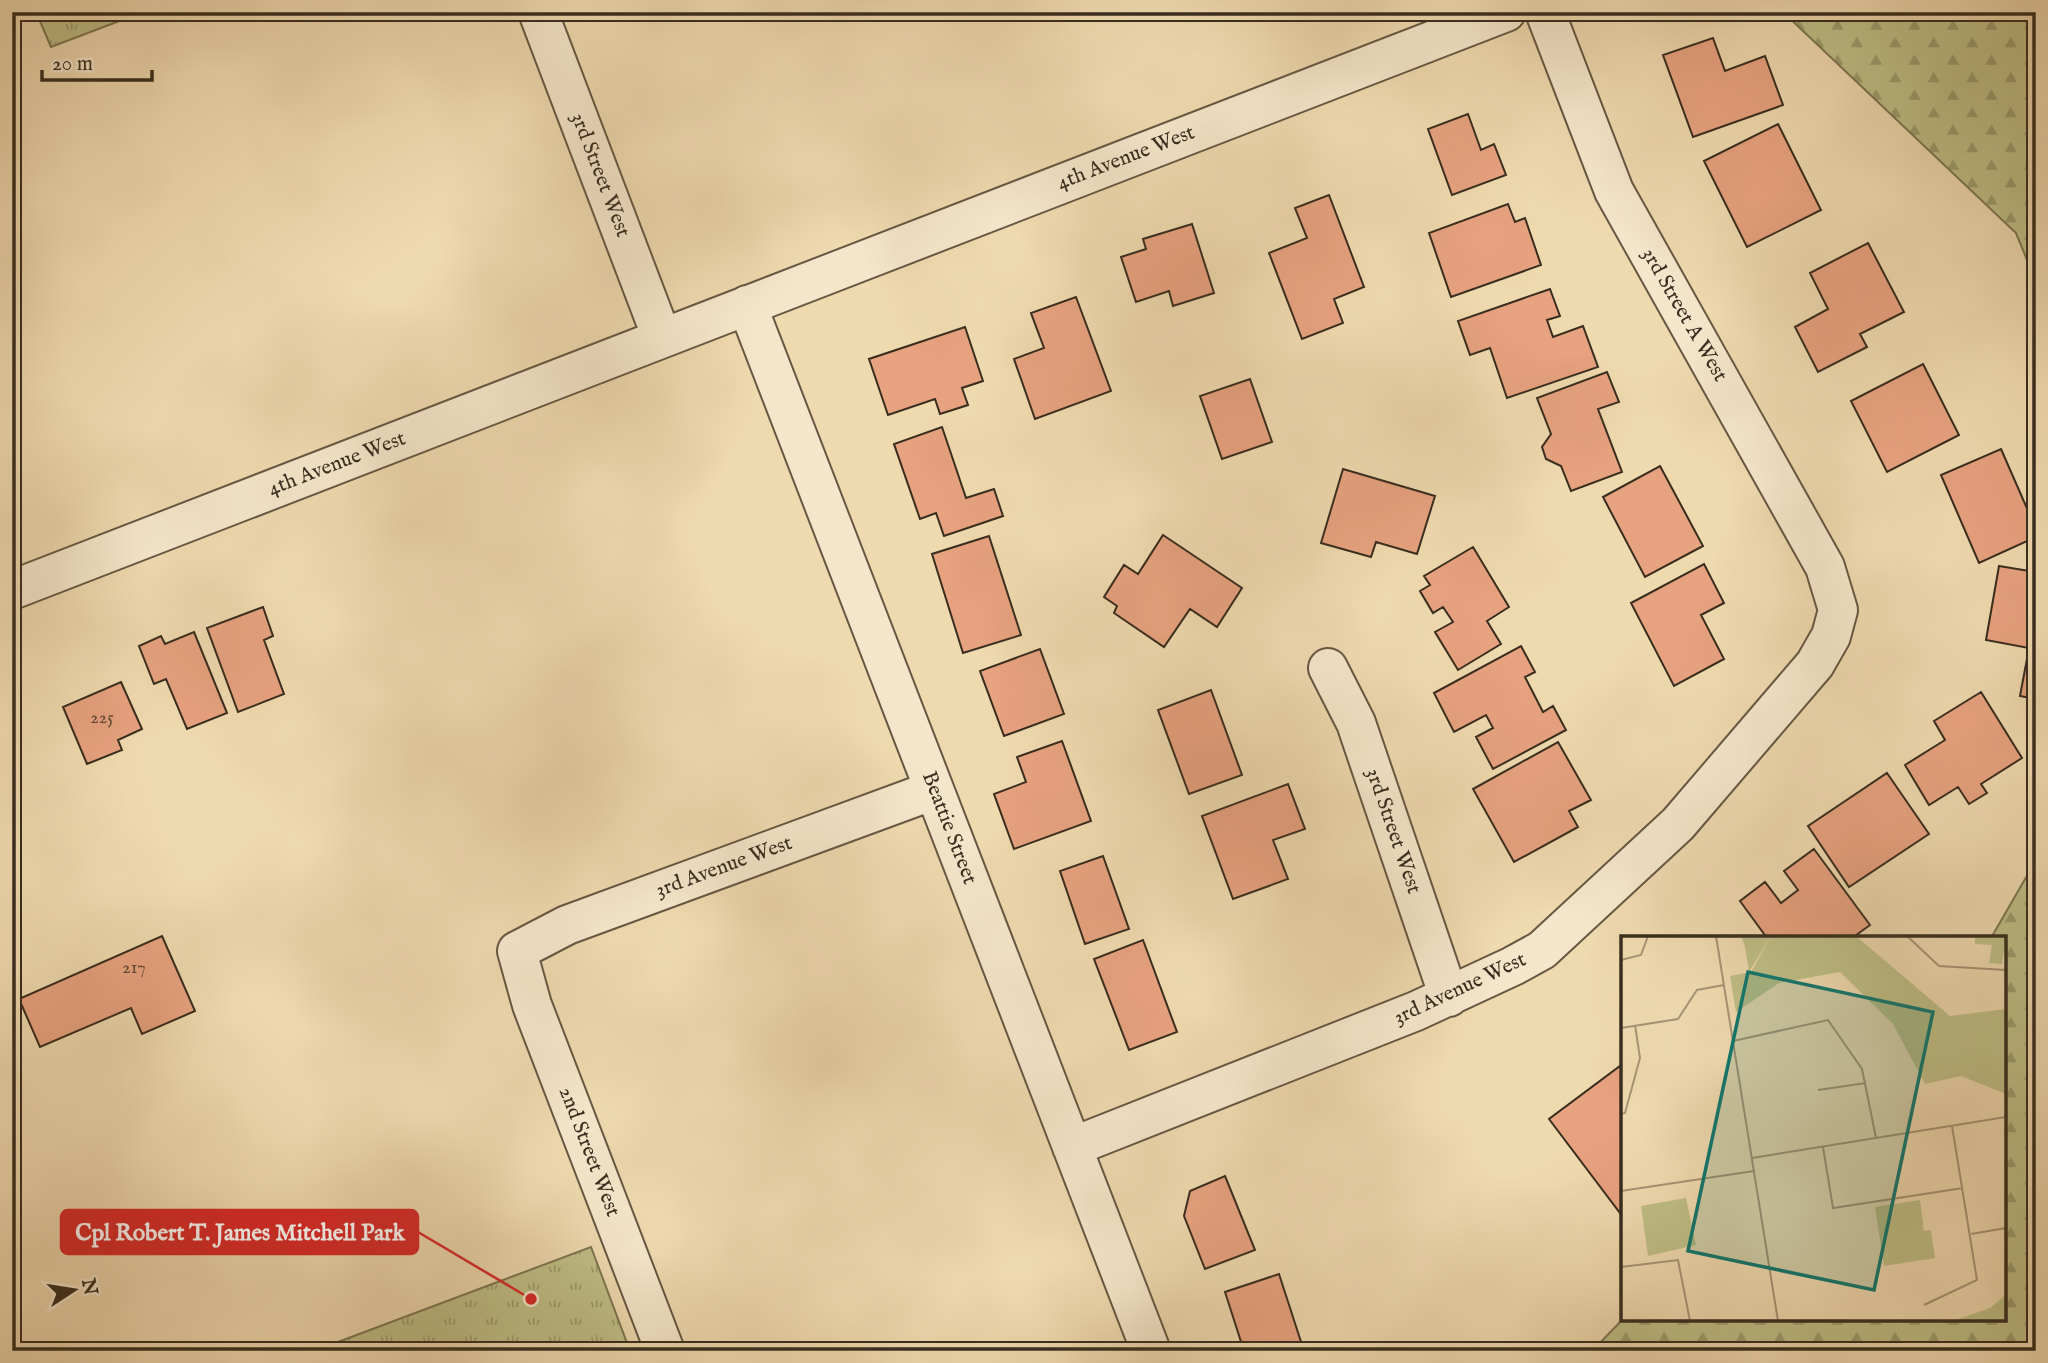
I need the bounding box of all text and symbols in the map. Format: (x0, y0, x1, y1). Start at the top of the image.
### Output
scale bar (42, 38, 152, 82)
text: 20 m (52, 51, 93, 78)
street label: 3rd Street West (564, 109, 636, 241)
street label: 4th Avenue West (1053, 119, 1199, 197)
street label: 3rd Street A West (1635, 243, 1733, 387)
street label: 4th Avenue West (264, 425, 410, 503)
house number: 225 (90, 707, 114, 730)
street label: 3rd Street West (1359, 765, 1427, 897)
street label: Beattie Street (915, 768, 983, 888)
street label: 3rd Avenue West (652, 830, 796, 904)
inset map (1621, 936, 2006, 1321)
street label: 3rd Avenue West (1389, 946, 1531, 1032)
house number: 217 (122, 957, 146, 980)
street label: 2nd Street West (552, 1083, 626, 1221)
callout: Cpl Robert T. James Mitchell Park (61, 1210, 418, 1254)
text: Cpl Robert T. James Mitchell Park (75, 1219, 405, 1248)
north arrow (38, 1254, 108, 1324)
text: N (75, 1275, 102, 1298)

